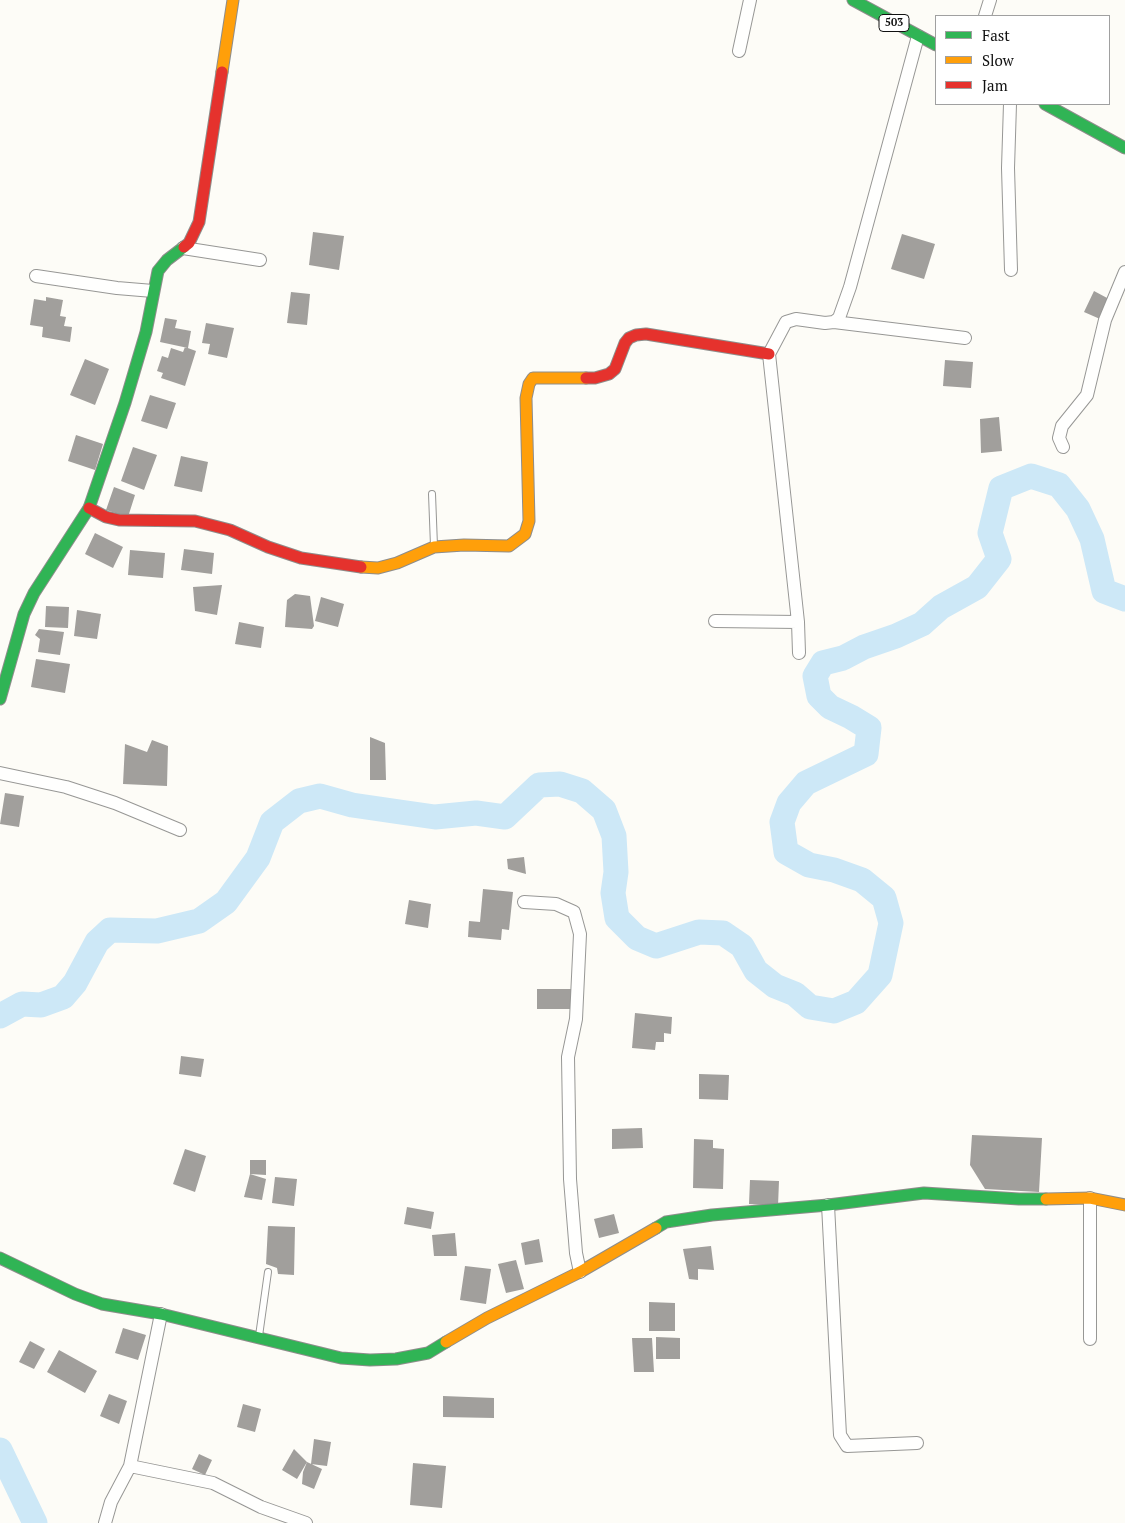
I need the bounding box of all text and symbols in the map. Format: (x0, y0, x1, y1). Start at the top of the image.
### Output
road number: 503 (879, 14, 909, 32)
legend (935, 15, 1110, 105)
text: Fast (982, 25, 1010, 45)
text: Slow (982, 50, 1014, 70)
text: Jam (982, 75, 1008, 95)

